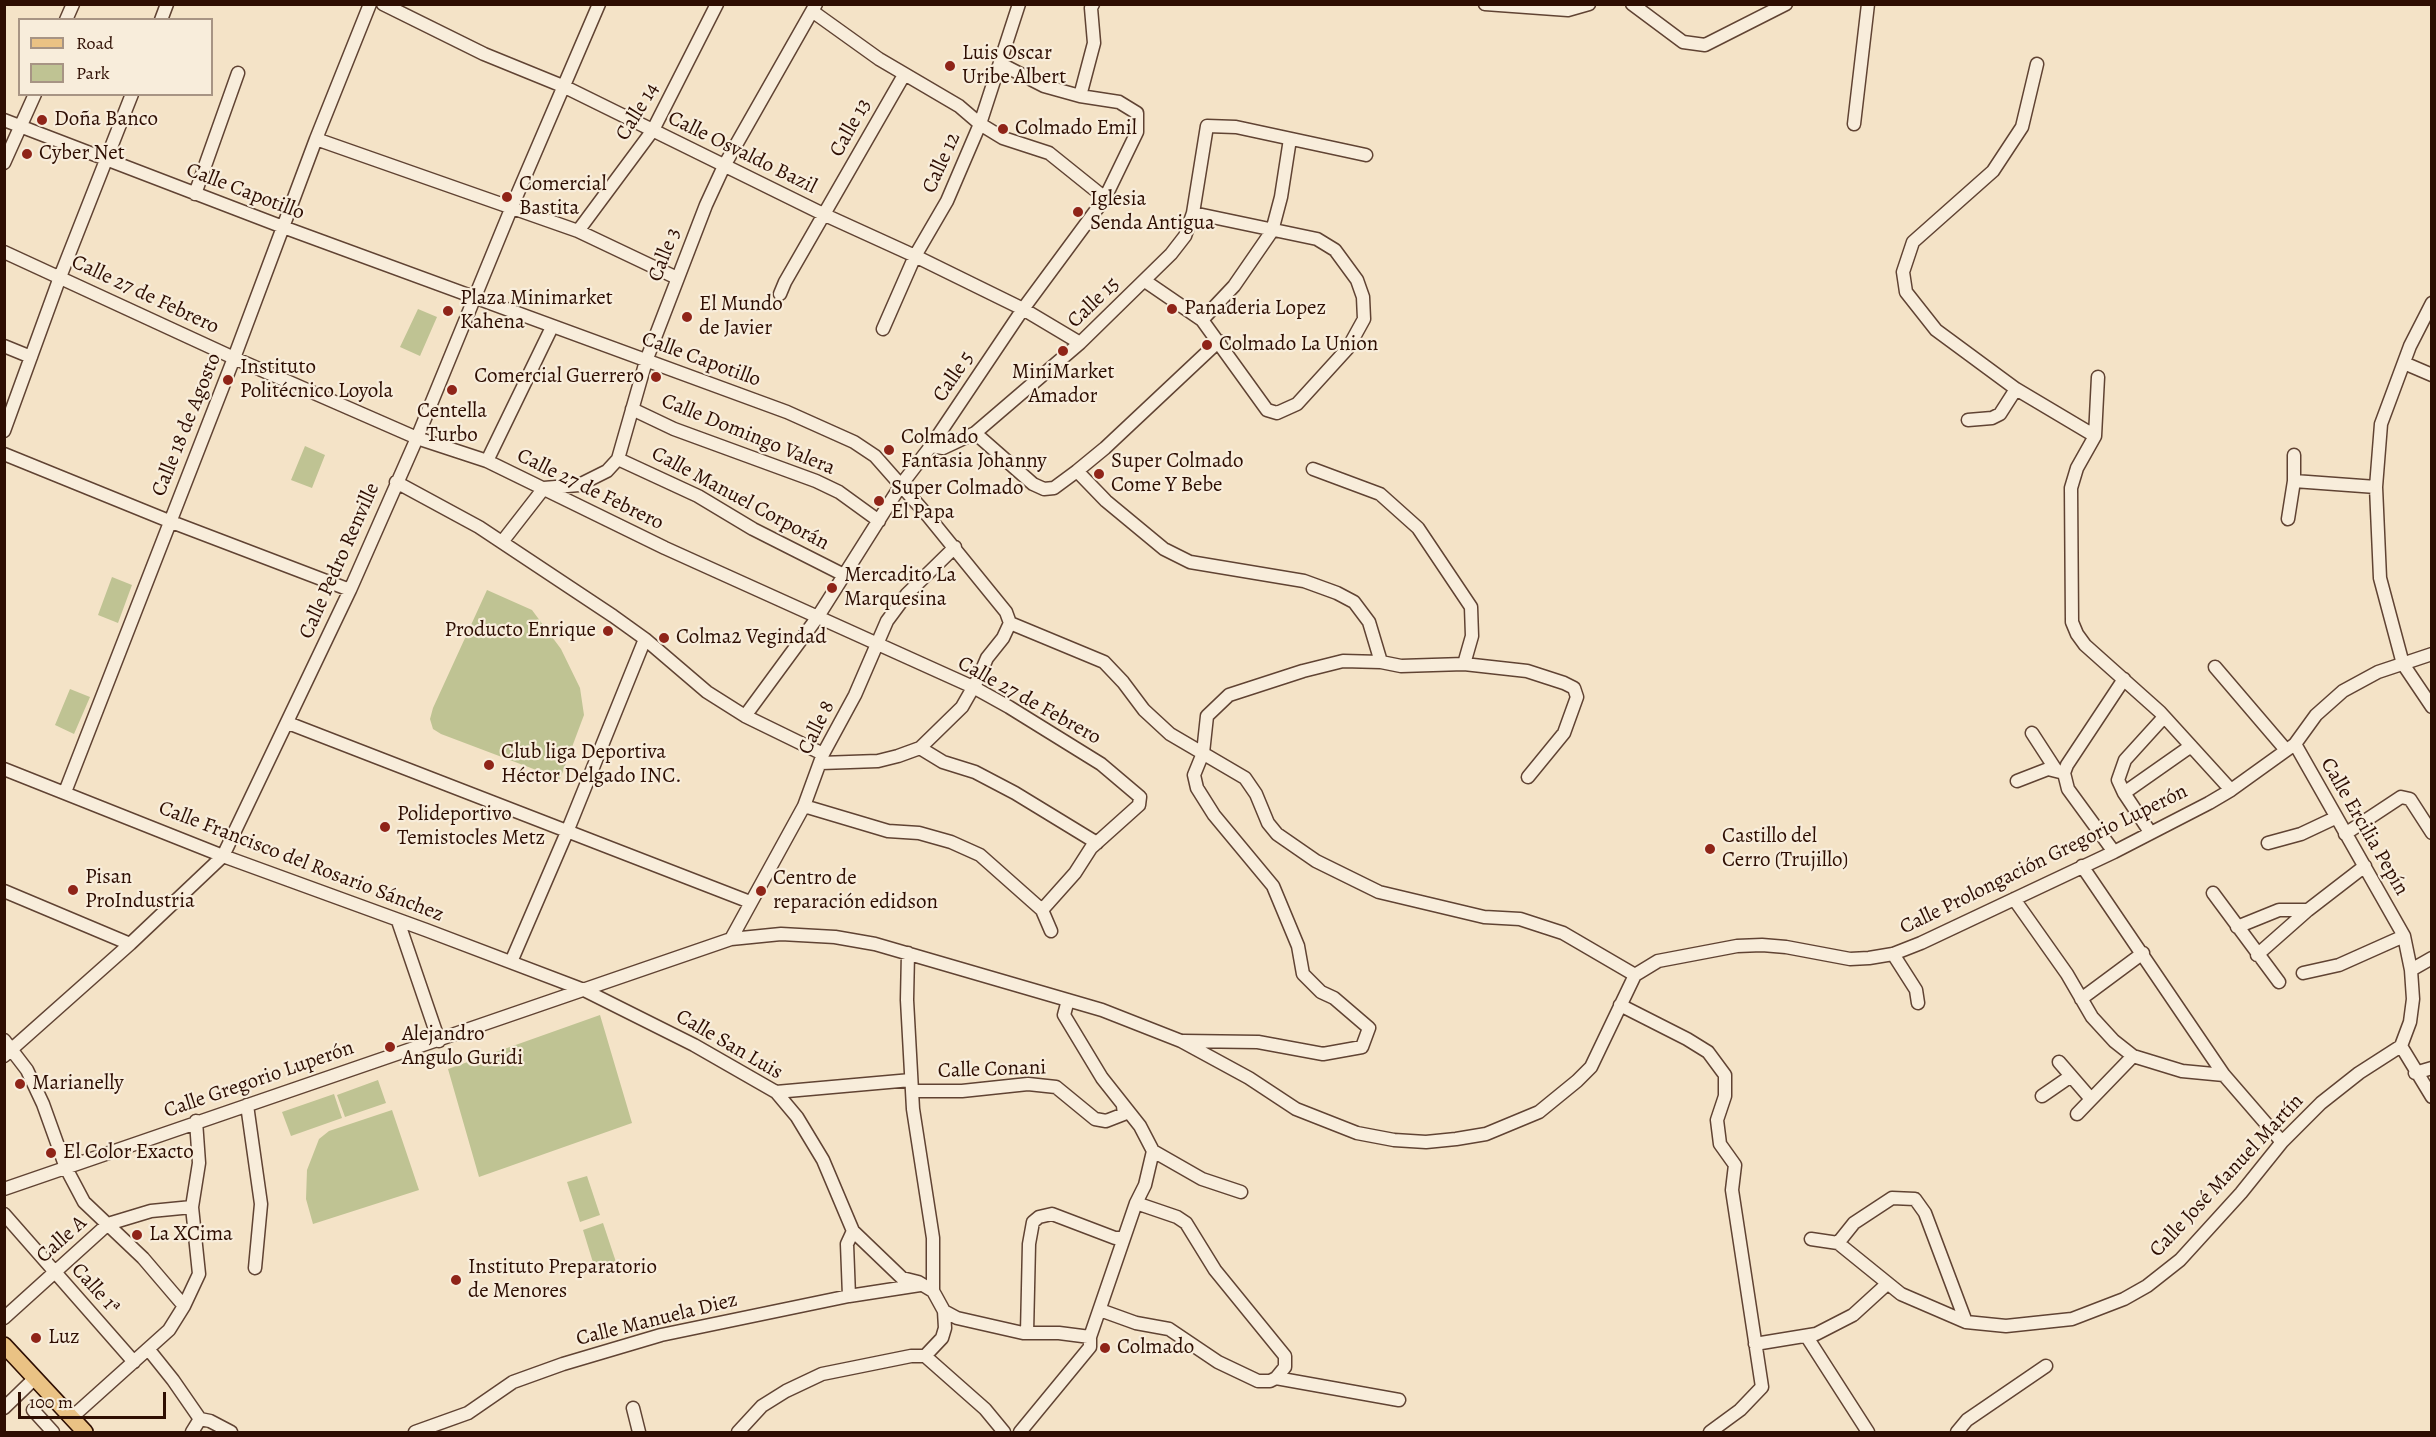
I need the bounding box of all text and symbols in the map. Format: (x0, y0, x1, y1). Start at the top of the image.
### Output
legend (18, 18, 213, 96)
text: Road (76, 31, 113, 55)
place label: Luis Oscar Uribe Albert (962, 41, 1066, 91)
marker: Luis Oscar Uribe Albert (943, 59, 957, 73)
text: Park (76, 61, 110, 85)
street label: Calle 14 (611, 78, 665, 146)
street label: Calle 13 (825, 94, 877, 162)
street label: Calle Osvaldo Bazil (663, 106, 821, 200)
place label: Doña Banco (54, 107, 158, 133)
marker: Doña Banco (35, 113, 49, 127)
place label: Colmado Emil (1015, 116, 1137, 142)
marker: Colmado Emil (996, 122, 1010, 136)
street label: Calle 12 (917, 129, 967, 197)
place label: Cyber Net (39, 141, 125, 167)
marker: Cyber Net (20, 147, 34, 161)
street label: Calle Capotillo (182, 158, 308, 226)
place label: Comercial Bastita (519, 172, 607, 222)
place label: Iglesia Senda Antigua (1090, 187, 1215, 237)
marker: Comercial Bastita (500, 190, 514, 204)
marker: Iglesia Senda Antigua (1071, 205, 1085, 219)
street label: Calle 3 (643, 225, 687, 285)
street label: Calle 27 de Febrero (67, 250, 223, 340)
street label: Calle 15 (1063, 272, 1125, 334)
place label: Plaza Minimarket Kahena (460, 286, 613, 336)
place label: El Mundo de Javier (699, 292, 783, 342)
place label: Panaderia Lopez (1184, 296, 1326, 322)
marker: Panaderia Lopez (1165, 302, 1179, 316)
marker: Plaza Minimarket Kahena (441, 304, 455, 318)
marker: El Mundo de Javier (680, 310, 694, 324)
street label: Calle Capotillo (638, 327, 764, 393)
place label: Colmado La Union (1219, 332, 1378, 358)
marker: Colmado La Union (1200, 338, 1214, 352)
marker: MiniMarket Amador (1056, 344, 1070, 358)
street label: Calle 5 (928, 347, 980, 407)
street label: Calle 18 de Agosto (147, 350, 227, 500)
place label: Instituto Politécnico Loyola (240, 355, 393, 405)
place label: MiniMarket Amador (1012, 360, 1114, 410)
place label: Comercial Guerrero (474, 364, 644, 390)
marker: Comercial Guerrero (649, 370, 663, 384)
marker: Instituto Politécnico Loyola (221, 373, 235, 387)
marker: Centella Turbo (445, 383, 459, 397)
street label: Calle Domingo Valera (657, 389, 839, 481)
place label: Centella Turbo (417, 399, 487, 449)
place label: Colmado Fantasia Johanny (901, 425, 1047, 475)
street label: Calle Manuel Corporán (647, 441, 833, 557)
marker: Colmado Fantasia Johanny (882, 443, 896, 457)
street label: Calle 27 de Febrero (513, 444, 667, 536)
place label: Super Colmado Come Y Bebe (1111, 449, 1243, 499)
marker: Super Colmado Come Y Bebe (1092, 467, 1106, 481)
place label: Super Colmado El Papa (891, 476, 1023, 526)
street label: Calle Pedro Renville (294, 479, 386, 643)
marker: Super Colmado El Papa (872, 494, 886, 508)
place label: Mercadito La Marquesina (844, 563, 956, 613)
marker: Mercadito La Marquesina (825, 581, 839, 595)
place label: Producto Enrique (444, 618, 596, 644)
marker: Producto Enrique (601, 624, 615, 638)
place label: Colma2 Vegindad (676, 625, 826, 651)
marker: Colma2 Vegindad (657, 631, 671, 645)
street label: Calle 27 de Febrero (953, 651, 1105, 751)
street label: Calle 8 (793, 697, 841, 759)
place label: Club liga Deportiva Héctor Delgado INC. (501, 740, 682, 790)
street label: Calle Ercilia Pepín (2314, 754, 2414, 900)
marker: Club liga Deportiva Héctor Delgado INC. (482, 758, 496, 772)
street label: Calle Prolongación Gregorio Luperón (1896, 779, 2192, 941)
street label: Calle Francisco del Rosario Sánchez (155, 796, 447, 928)
place label: Polideportivo Temistocles Metz (397, 802, 545, 852)
marker: Polideportivo Temistocles Metz (378, 820, 392, 834)
place label: Castillo del Cerro (Trujillo) (1722, 824, 1848, 874)
marker: Castillo del Cerro (Trujillo) (1703, 842, 1717, 856)
place label: Pisan ProIndustria (85, 865, 195, 915)
place label: Centro de reparación edidson (773, 866, 938, 916)
marker: Pisan ProIndustria (66, 883, 80, 897)
marker: Centro de reparación edidson (754, 884, 768, 898)
street label: Calle San Luis (671, 1004, 787, 1086)
place label: Alejandro Angulo Guridi (402, 1022, 523, 1072)
street label: Calle Gregorio Luperón (161, 1036, 357, 1124)
marker: Alejandro Angulo Guridi (383, 1040, 397, 1054)
street label: Calle Conani (937, 1056, 1047, 1084)
place label: Marianelly (32, 1071, 124, 1097)
marker: Marianelly (13, 1077, 27, 1091)
street label: Calle José Manuel Martín (2145, 1089, 2309, 1263)
place label: El Color Exacto (63, 1140, 194, 1166)
marker: El Color Exacto (44, 1146, 58, 1160)
street label: Calle A (32, 1211, 92, 1269)
place label: La XCima (149, 1222, 233, 1248)
marker: La XCima (130, 1228, 144, 1242)
place label: Instituto Preparatorio de Menores (468, 1255, 657, 1305)
street label: Calle 1ª (65, 1258, 125, 1320)
marker: Instituto Preparatorio de Menores (449, 1273, 463, 1287)
street label: Calle Manuela Diez (574, 1288, 740, 1352)
place label: Luz (48, 1325, 80, 1351)
marker: Luz (29, 1331, 43, 1345)
place label: Colmado (1117, 1335, 1194, 1361)
marker: Colmado (1098, 1341, 1112, 1355)
scale bar (21, 1380, 170, 1418)
text: 100 m (29, 1390, 73, 1414)

